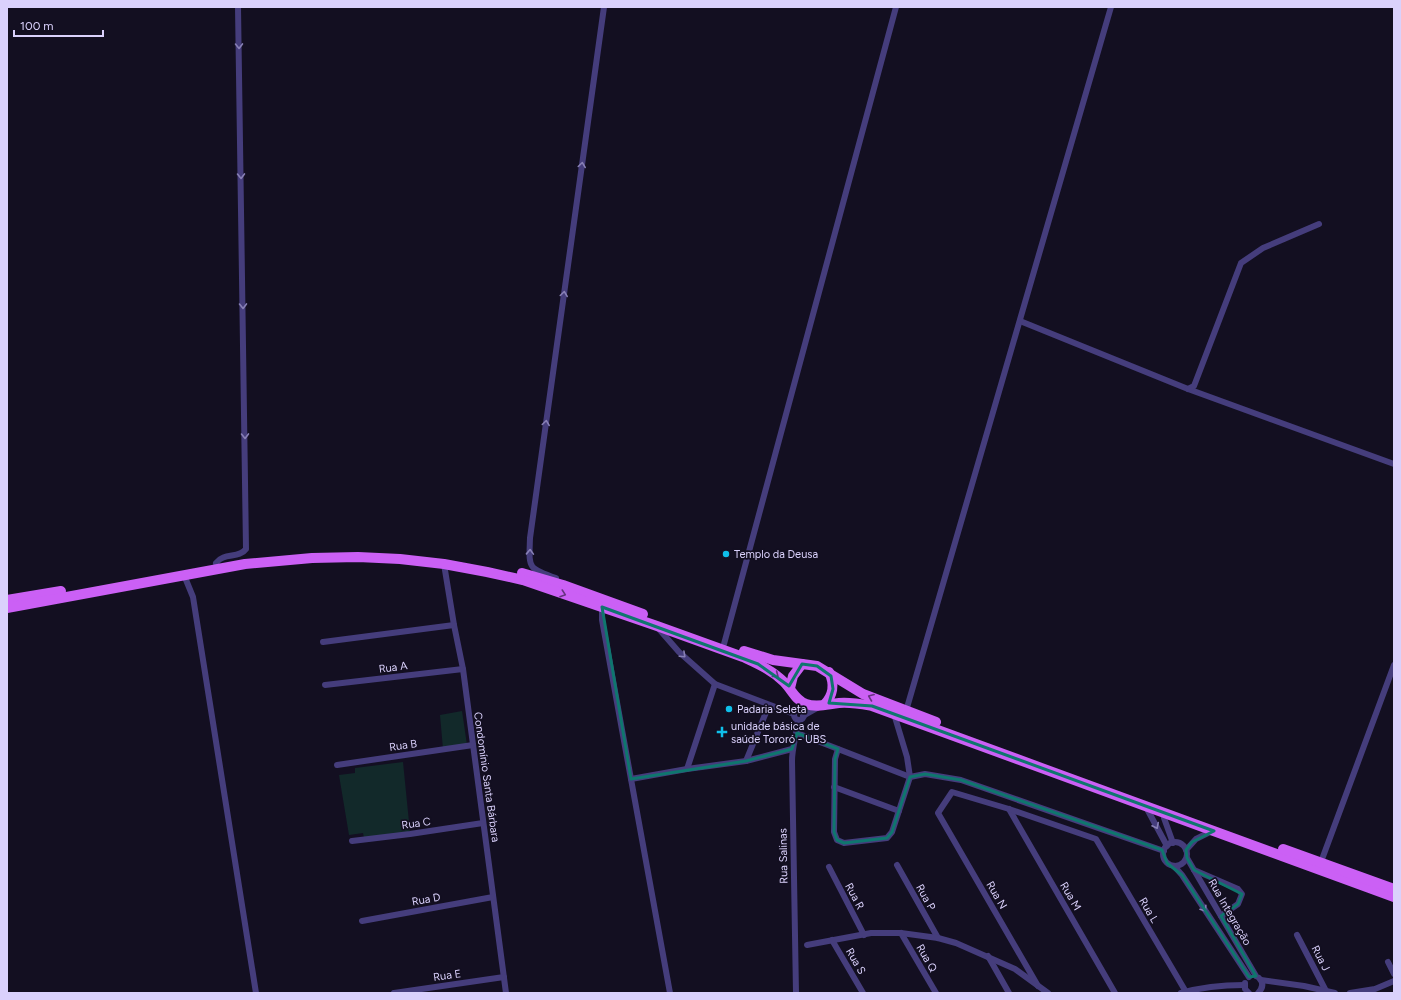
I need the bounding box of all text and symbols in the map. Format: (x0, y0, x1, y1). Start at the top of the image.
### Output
scale bar (14, 12, 103, 38)
text: 100 m (20, 19, 54, 33)
one-way arrow (235, 43, 243, 49)
one-way arrow (577, 162, 586, 168)
one-way arrow (237, 173, 245, 179)
one-way arrow (559, 291, 568, 297)
one-way arrow (239, 303, 247, 309)
one-way arrow (541, 420, 550, 426)
one-way arrow (240, 433, 249, 439)
place label: Templo da Deusa (734, 548, 818, 561)
one-way arrow (525, 549, 534, 555)
marker: Templo da Deusa (721, 549, 731, 559)
one-way arrow (560, 589, 567, 598)
one-way arrow (678, 650, 686, 658)
street label: Rua A (378, 659, 409, 676)
one-way arrow (771, 670, 778, 677)
one-way arrow (868, 693, 875, 701)
place label: Padaria Seleta (737, 703, 806, 716)
marker: Padaria Seleta (724, 704, 734, 714)
street label: Condomínio Santa Bárbara (471, 711, 502, 843)
place label: unidade básica de saúde Tororó - UBS (731, 720, 827, 746)
marker: unidade básica de saúde Tororó - UBS (716, 726, 728, 738)
street label: Rua B (388, 737, 418, 754)
street label: Rua C (401, 815, 432, 832)
one-way arrow (1151, 822, 1159, 829)
street label: Rua Salinas (777, 828, 790, 884)
street label: Rua Integração (1205, 877, 1254, 948)
street label: Rua N (983, 879, 1010, 911)
street label: Rua M (1057, 880, 1084, 913)
street label: Rua R (842, 881, 867, 912)
street label: Rua P (913, 882, 938, 913)
street label: Rua D (411, 891, 442, 908)
street label: Rua L (1136, 895, 1161, 925)
one-way arrow (1200, 905, 1207, 912)
street label: Rua Q (913, 942, 940, 975)
street label: Rua J (1309, 943, 1332, 973)
street label: Rua S (843, 946, 868, 977)
street label: Rua E (432, 967, 462, 984)

